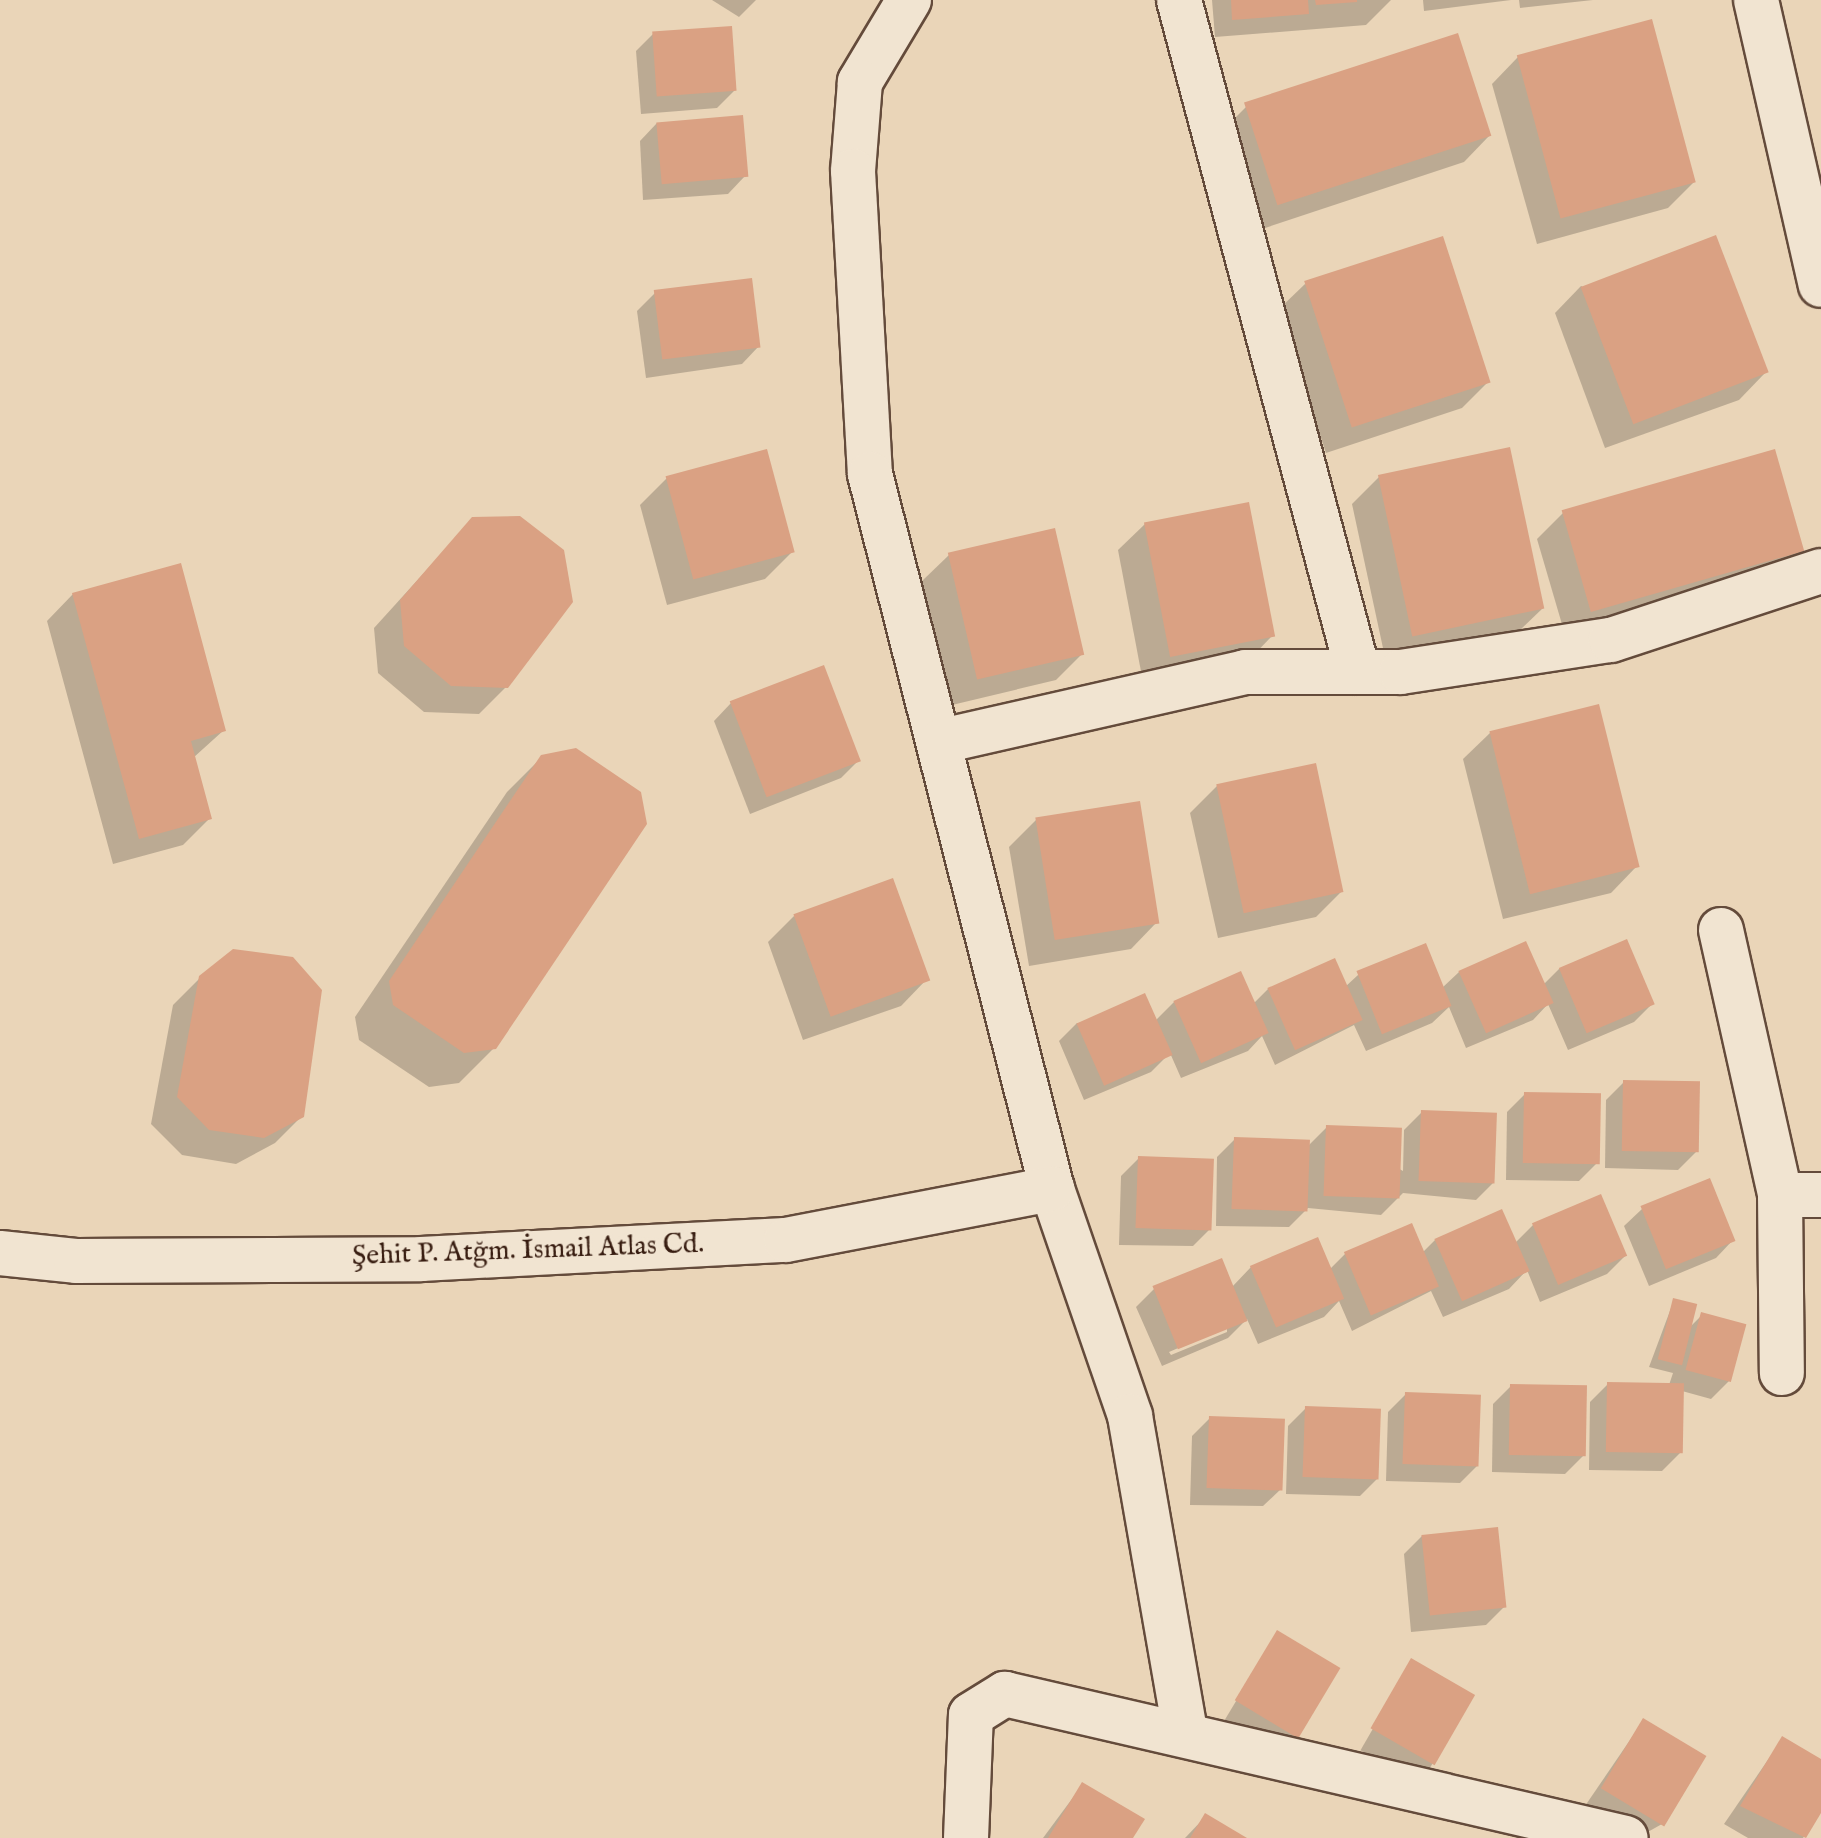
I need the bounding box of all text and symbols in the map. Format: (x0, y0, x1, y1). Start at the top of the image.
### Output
street label: Şehit P. Atğm. İsmail Atlas Cd. (351, 1228, 705, 1274)

